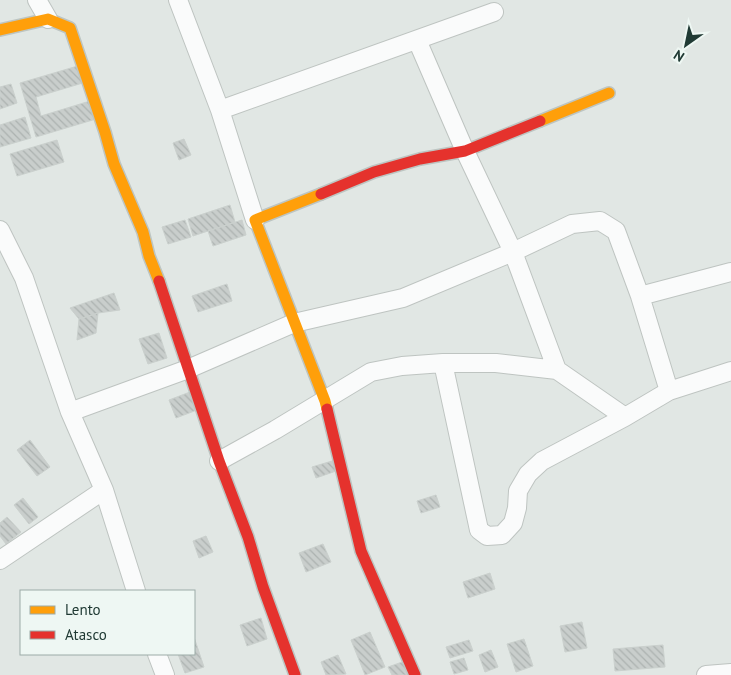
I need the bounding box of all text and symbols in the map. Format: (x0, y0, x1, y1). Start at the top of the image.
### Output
north arrow (661, 20, 711, 70)
text: N (670, 46, 688, 66)
legend (20, 590, 195, 655)
text: Lento (65, 600, 101, 619)
text: Atasco (65, 625, 107, 644)

